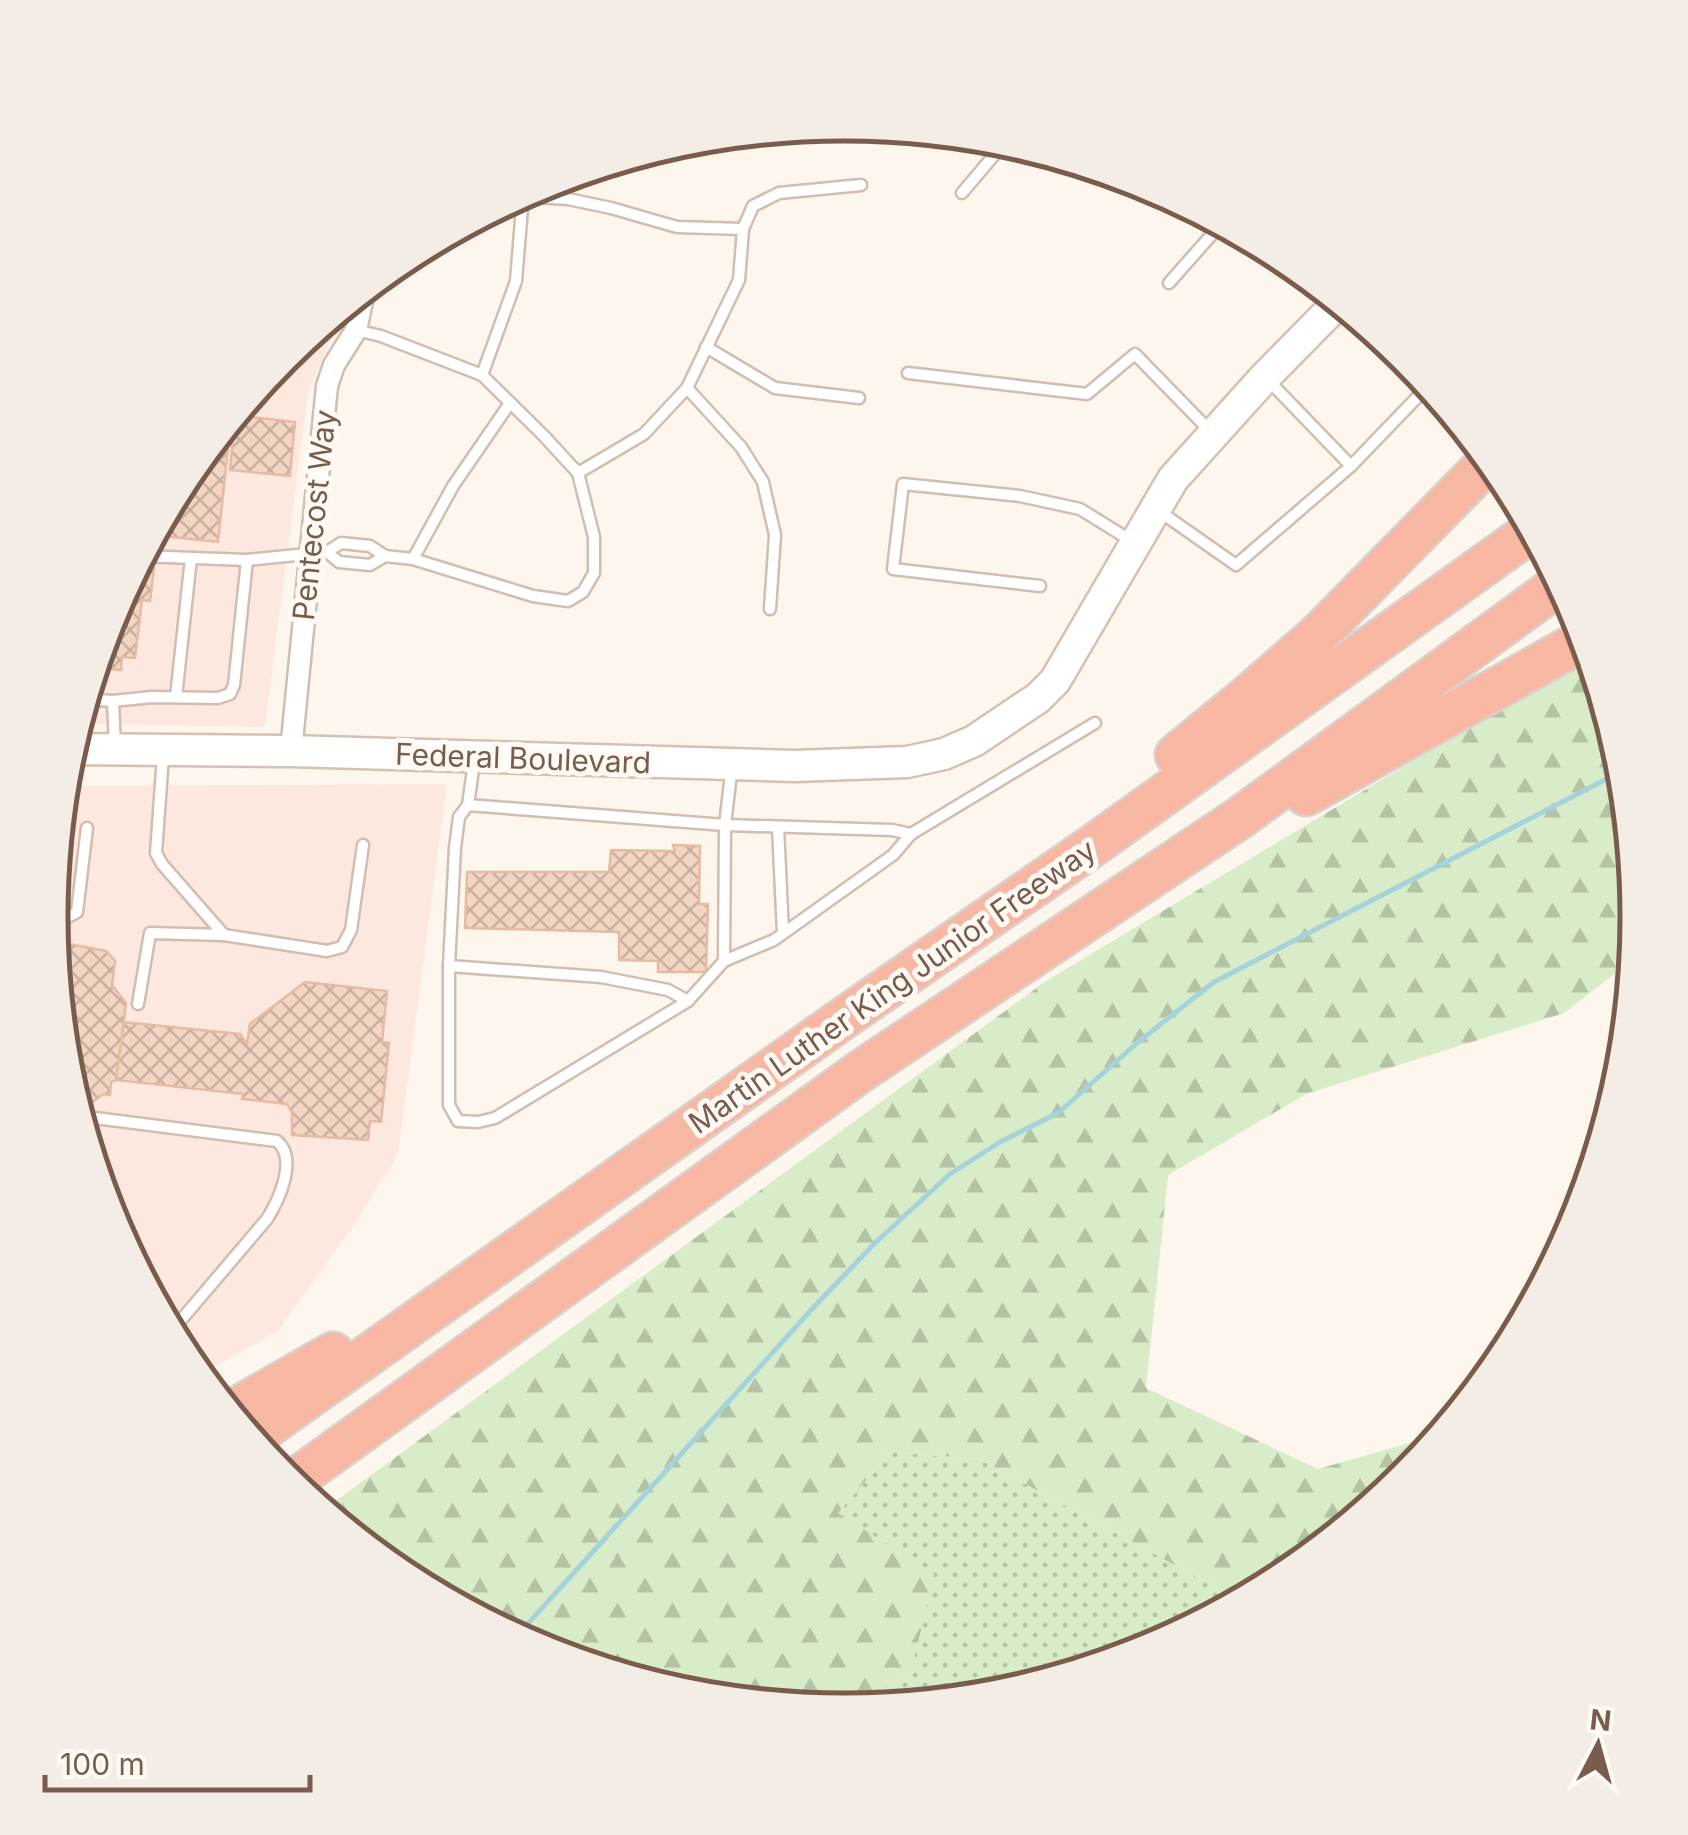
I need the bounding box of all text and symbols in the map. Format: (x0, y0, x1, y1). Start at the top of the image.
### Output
street label: Pentecost Way (285, 408, 343, 622)
street label: Federal Boulevard (394, 736, 652, 780)
street label: Martin Luther King Junior Freeway (682, 831, 1102, 1141)
north arrow (1548, 1695, 1648, 1795)
text: N (1588, 1702, 1613, 1738)
scale bar (45, 1730, 310, 1792)
text: 100 m (60, 1746, 145, 1782)

